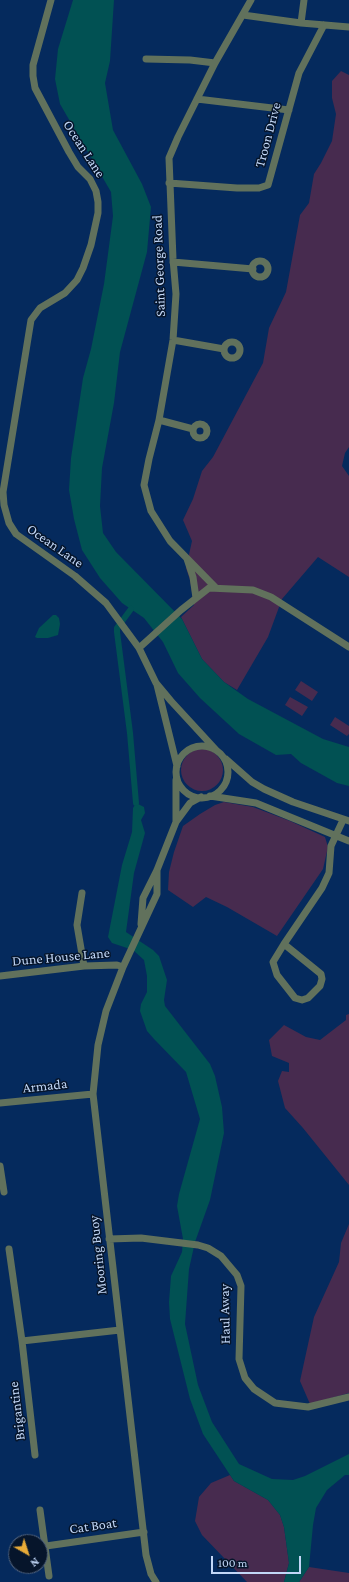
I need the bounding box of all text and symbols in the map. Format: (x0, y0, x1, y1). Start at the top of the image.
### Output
street label: Troon Drive (251, 101, 285, 169)
street label: Ocean Lane (59, 117, 109, 181)
street label: Saint George Road (149, 215, 169, 317)
street label: Ocean Lane (24, 520, 86, 572)
street label: Dune House Lane (11, 944, 111, 970)
street label: Armada (22, 1075, 68, 1097)
street label: Mooring Buoy (85, 1215, 111, 1295)
street label: Haul Away (216, 1284, 234, 1344)
street label: Brigantine (5, 1381, 29, 1441)
street label: Cat Boat (68, 1514, 118, 1538)
north arrow (8, 1534, 48, 1574)
scale bar (213, 1548, 303, 1574)
text: N (28, 1556, 42, 1570)
text: 100 m (218, 1556, 247, 1570)

